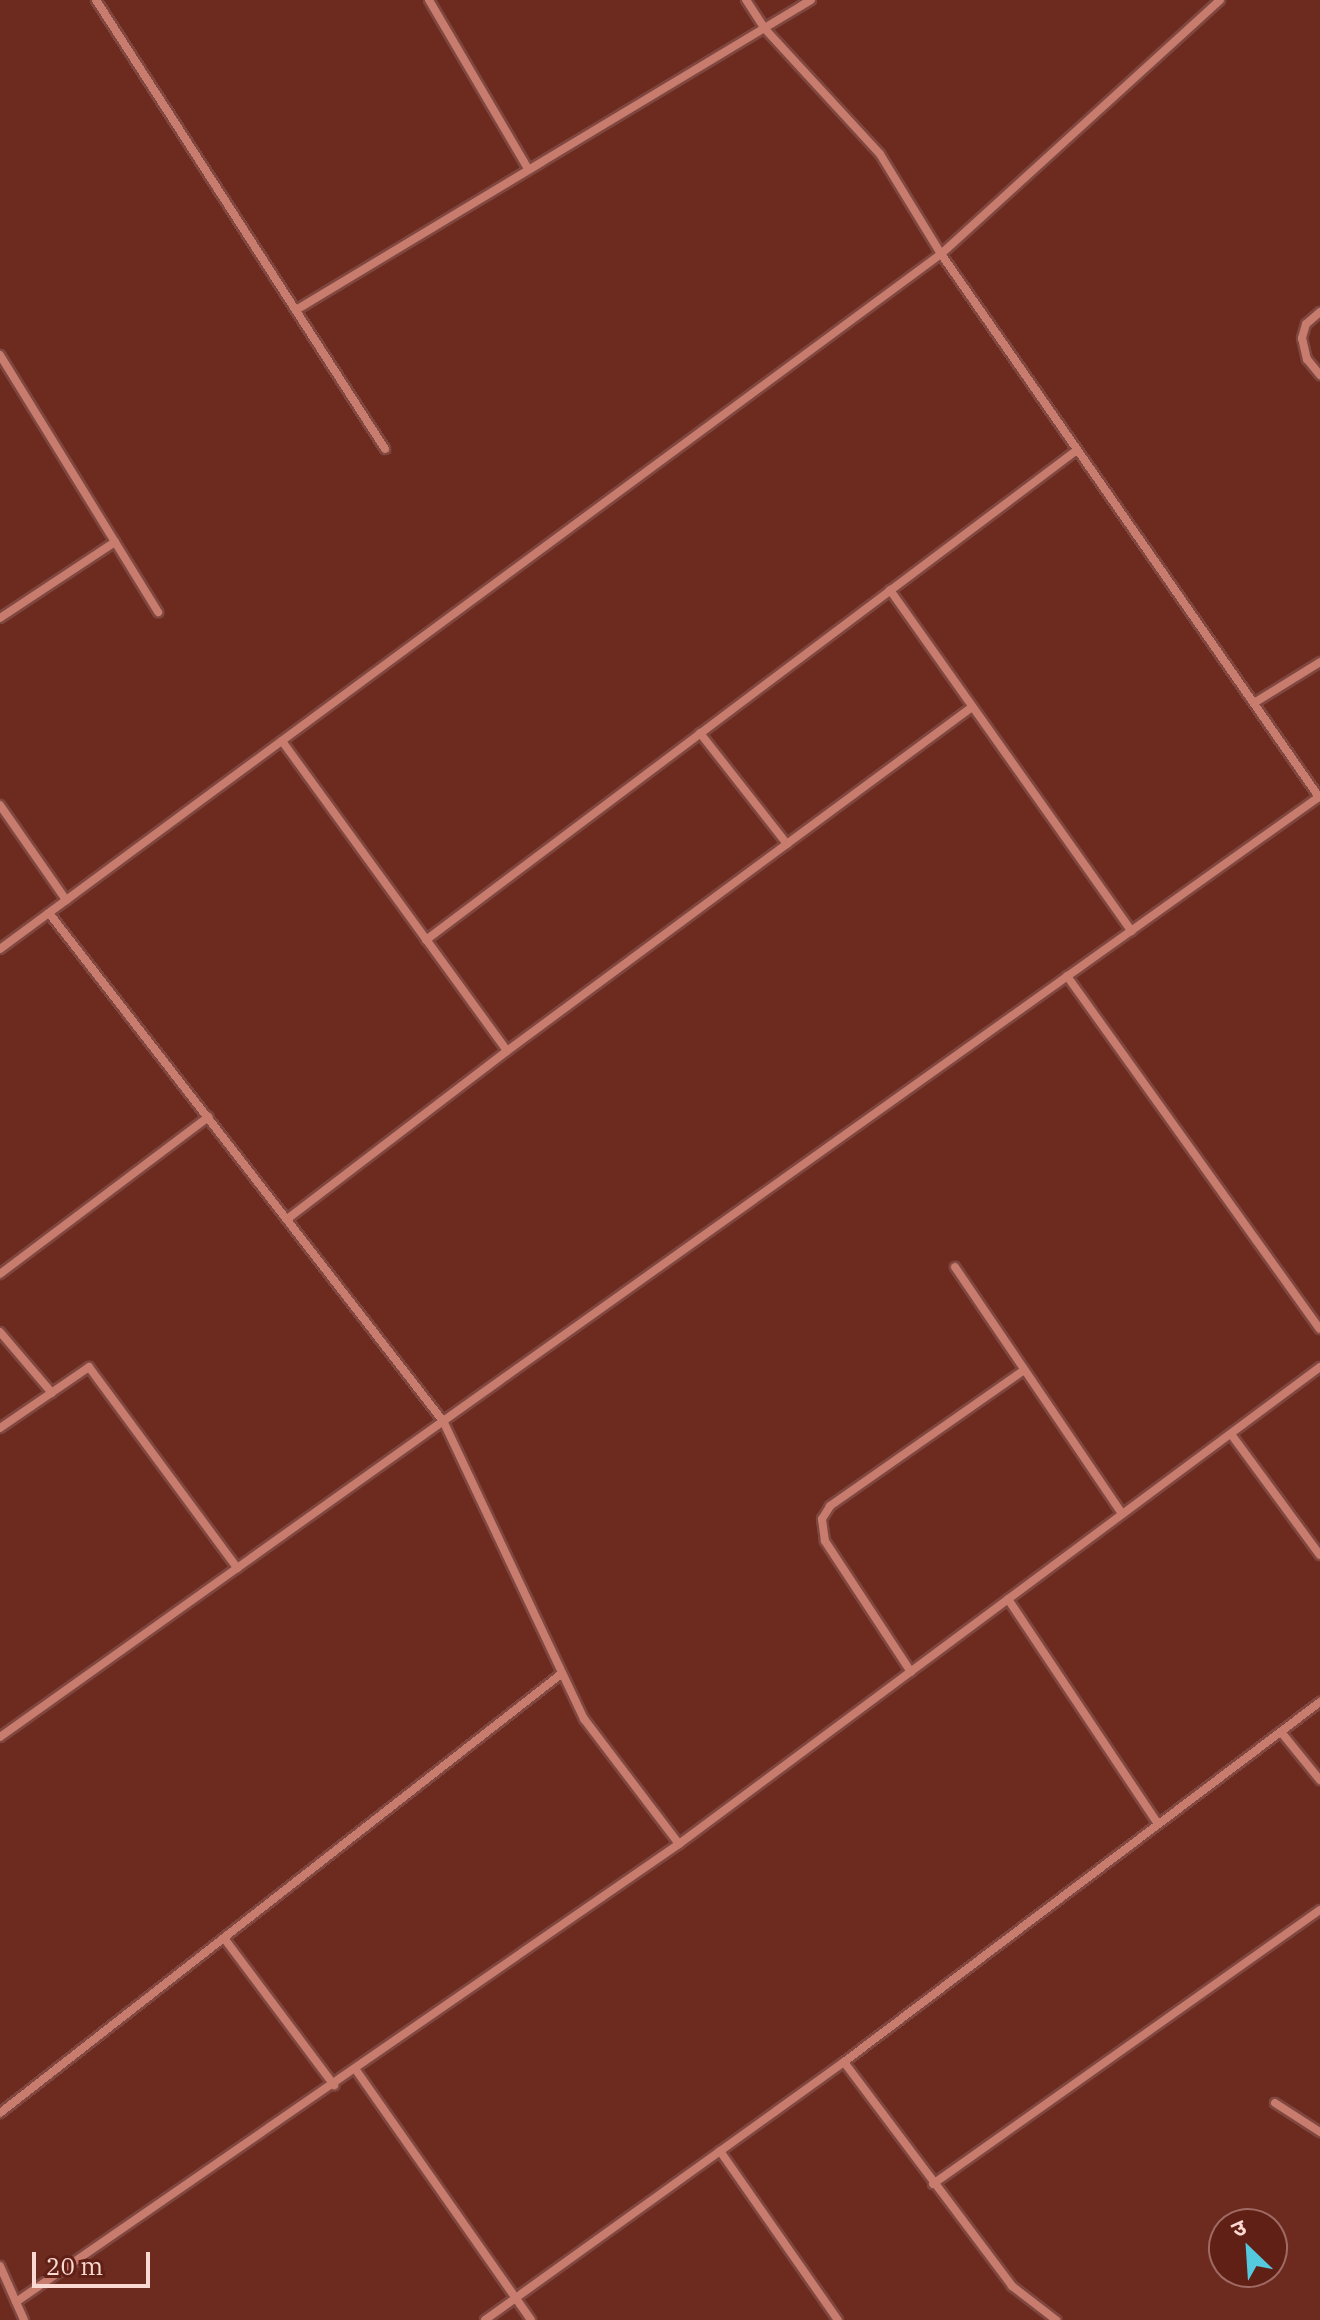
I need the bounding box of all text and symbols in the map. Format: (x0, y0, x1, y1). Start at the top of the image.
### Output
north arrow (1208, 2208, 1288, 2288)
text: उ (1227, 2212, 1250, 2243)
scale bar (36, 2236, 154, 2286)
text: 20 m (46, 2250, 103, 2282)

